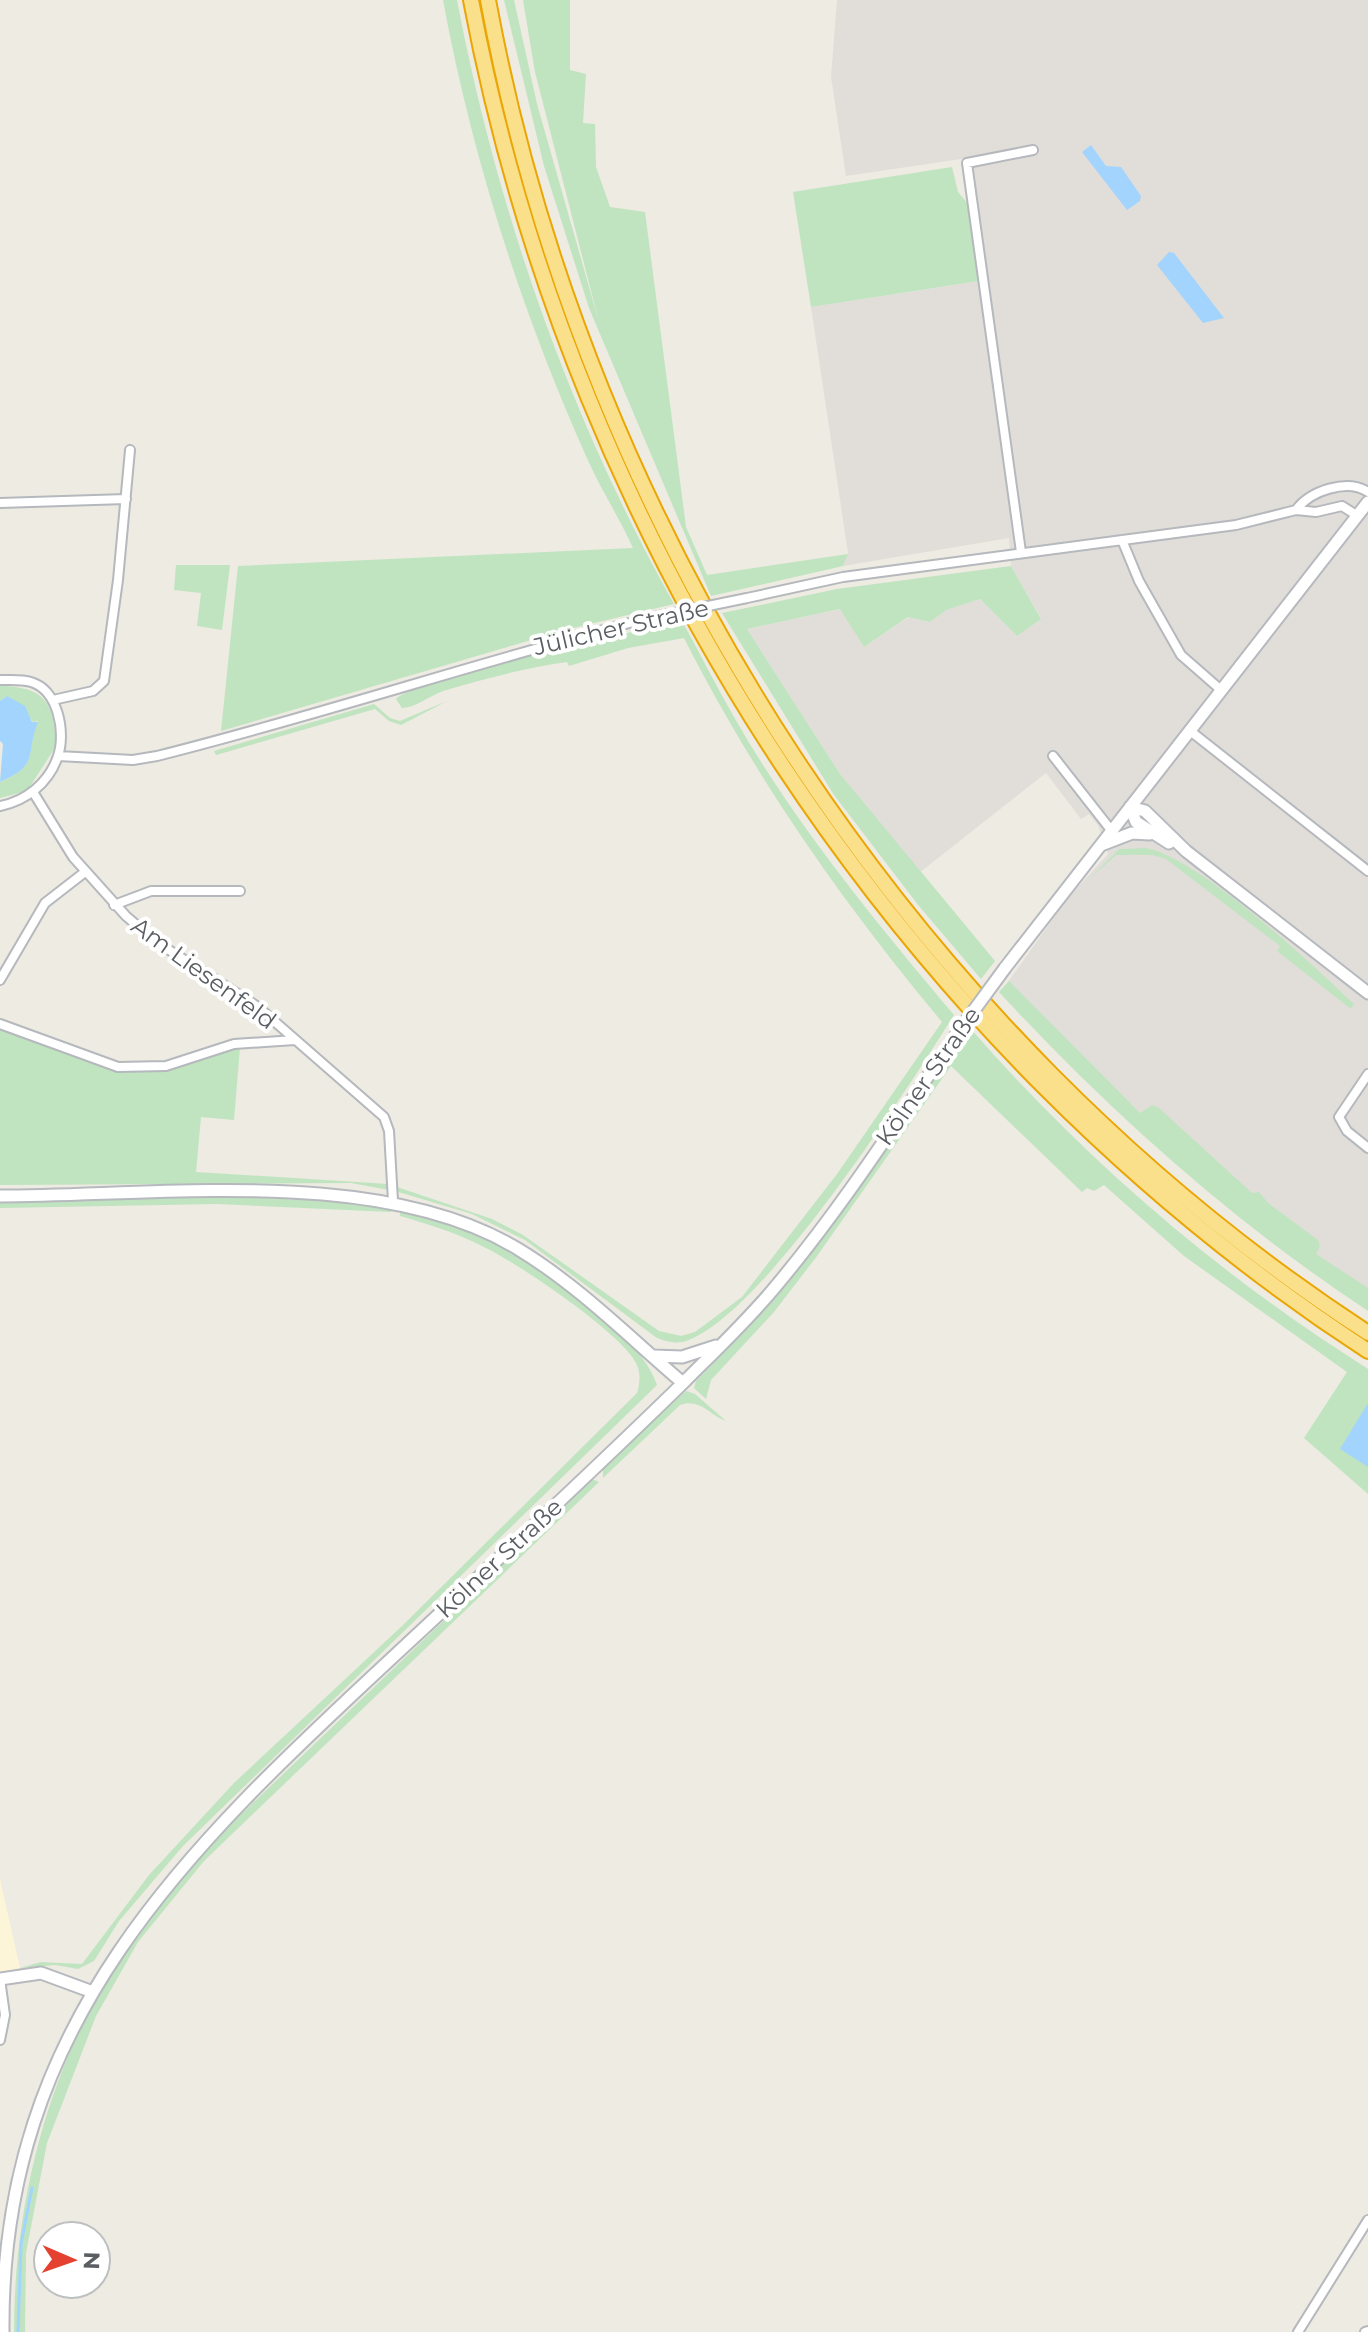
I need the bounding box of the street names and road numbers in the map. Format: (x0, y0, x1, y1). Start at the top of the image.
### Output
street label: Jülicher Straße (530, 593, 711, 661)
street label: Am Liesenfeld (126, 911, 282, 1035)
street label: Kölner Straße (870, 1001, 986, 1151)
street label: Kölner Straße (430, 1492, 568, 1624)

